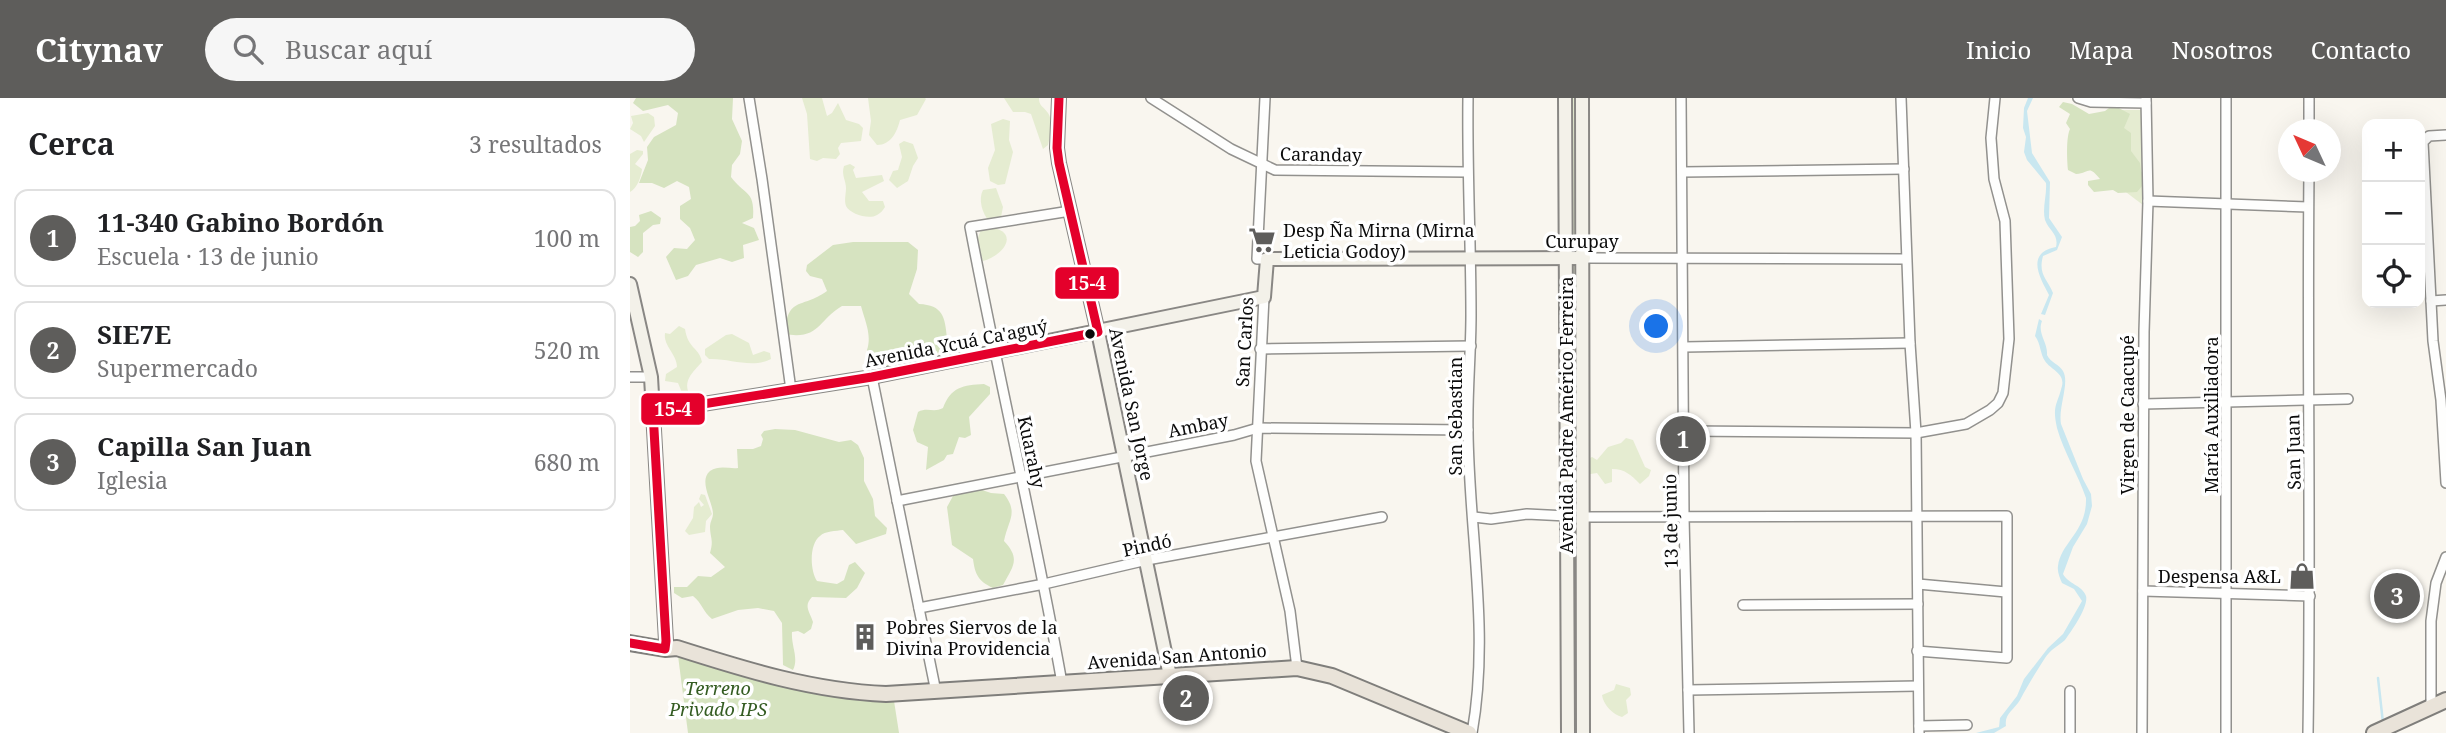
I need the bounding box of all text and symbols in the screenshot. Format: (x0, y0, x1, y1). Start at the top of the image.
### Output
search box (205, 18, 695, 81)
text: Citynav (35, 27, 163, 72)
icon: search (229, 30, 267, 68)
text: Buscar aquí (285, 31, 432, 67)
text: Inicio (1966, 33, 2031, 66)
text: Mapa (2069, 33, 2134, 66)
text: Nosotros (2172, 33, 2273, 66)
text: Contacto (2311, 33, 2411, 66)
north arrow (2278, 119, 2341, 182)
map controls (2362, 119, 2425, 308)
button: + (2362, 119, 2425, 182)
text: Cerca (28, 123, 115, 164)
text: 3 resultados (469, 128, 602, 160)
street label: Caranday (1280, 141, 1363, 167)
button: − (2362, 182, 2425, 245)
text: 11-340 Gabino Bordón (97, 204, 384, 240)
place label: Desp Ña Mirna (Mirna Leticia Godoy) (1283, 218, 1475, 263)
text: 1 (47, 222, 60, 254)
text: 100 m (534, 222, 600, 254)
supermarket icon: Desp Ña Mirna (Mirna Leticia Godoy) (1247, 225, 1277, 255)
street label: Curupay (1545, 229, 1620, 253)
text: Escuela · 13 de junio (97, 240, 319, 272)
button: locate (2362, 245, 2425, 308)
line badge: 15-4 (1054, 266, 1120, 300)
text: 15-4 (1068, 270, 1106, 296)
street label: Avenida Padre Américo Ferreira (1554, 276, 1578, 554)
street label: San Carlos (1230, 296, 1258, 388)
your location (1639, 309, 1673, 343)
street label: Avenida Ycuá Ca'aguý (862, 313, 1050, 373)
text: SIE7E (97, 316, 171, 352)
street label: Avenida San Jorge (1104, 325, 1160, 483)
unlabelled marker (1083, 327, 1097, 341)
text: 2 (47, 334, 60, 366)
text: 520 m (534, 334, 600, 366)
street label: Virgen de Caacupé (2115, 335, 2139, 495)
street label: María Auxiliadora (2199, 336, 2223, 494)
text: Supermercado (97, 352, 258, 384)
street label: San Sebastian (1443, 356, 1467, 475)
line badge: 15-4 (640, 392, 706, 426)
text: 15-4 (654, 396, 692, 422)
street label: Ambay (1166, 407, 1231, 443)
pin: 1 (1660, 413, 1706, 465)
street label: Kuarahy (1013, 414, 1052, 491)
street label: San Juan (2280, 414, 2306, 490)
text: Capilla San Juan (97, 428, 312, 464)
text: 3 (47, 446, 60, 478)
text: 680 m (534, 446, 600, 478)
text: Iglesia (97, 464, 168, 496)
street label: 13 de junio (1657, 473, 1683, 569)
street label: Pindó (1120, 528, 1174, 562)
shop icon: Despensa A&L (2287, 561, 2317, 591)
place label: Despensa A&L (2158, 564, 2281, 588)
pin: 3 (2374, 570, 2420, 622)
place label: Pobres Siervos de la Divina Providencia (886, 615, 1058, 660)
building icon: Pobres Siervos de la Divina Providencia (850, 622, 880, 652)
street label: Avenida San Antonio (1086, 638, 1268, 674)
pin: 2 (1163, 672, 1209, 724)
park label: Terreno Privado IPS (668, 676, 767, 721)

